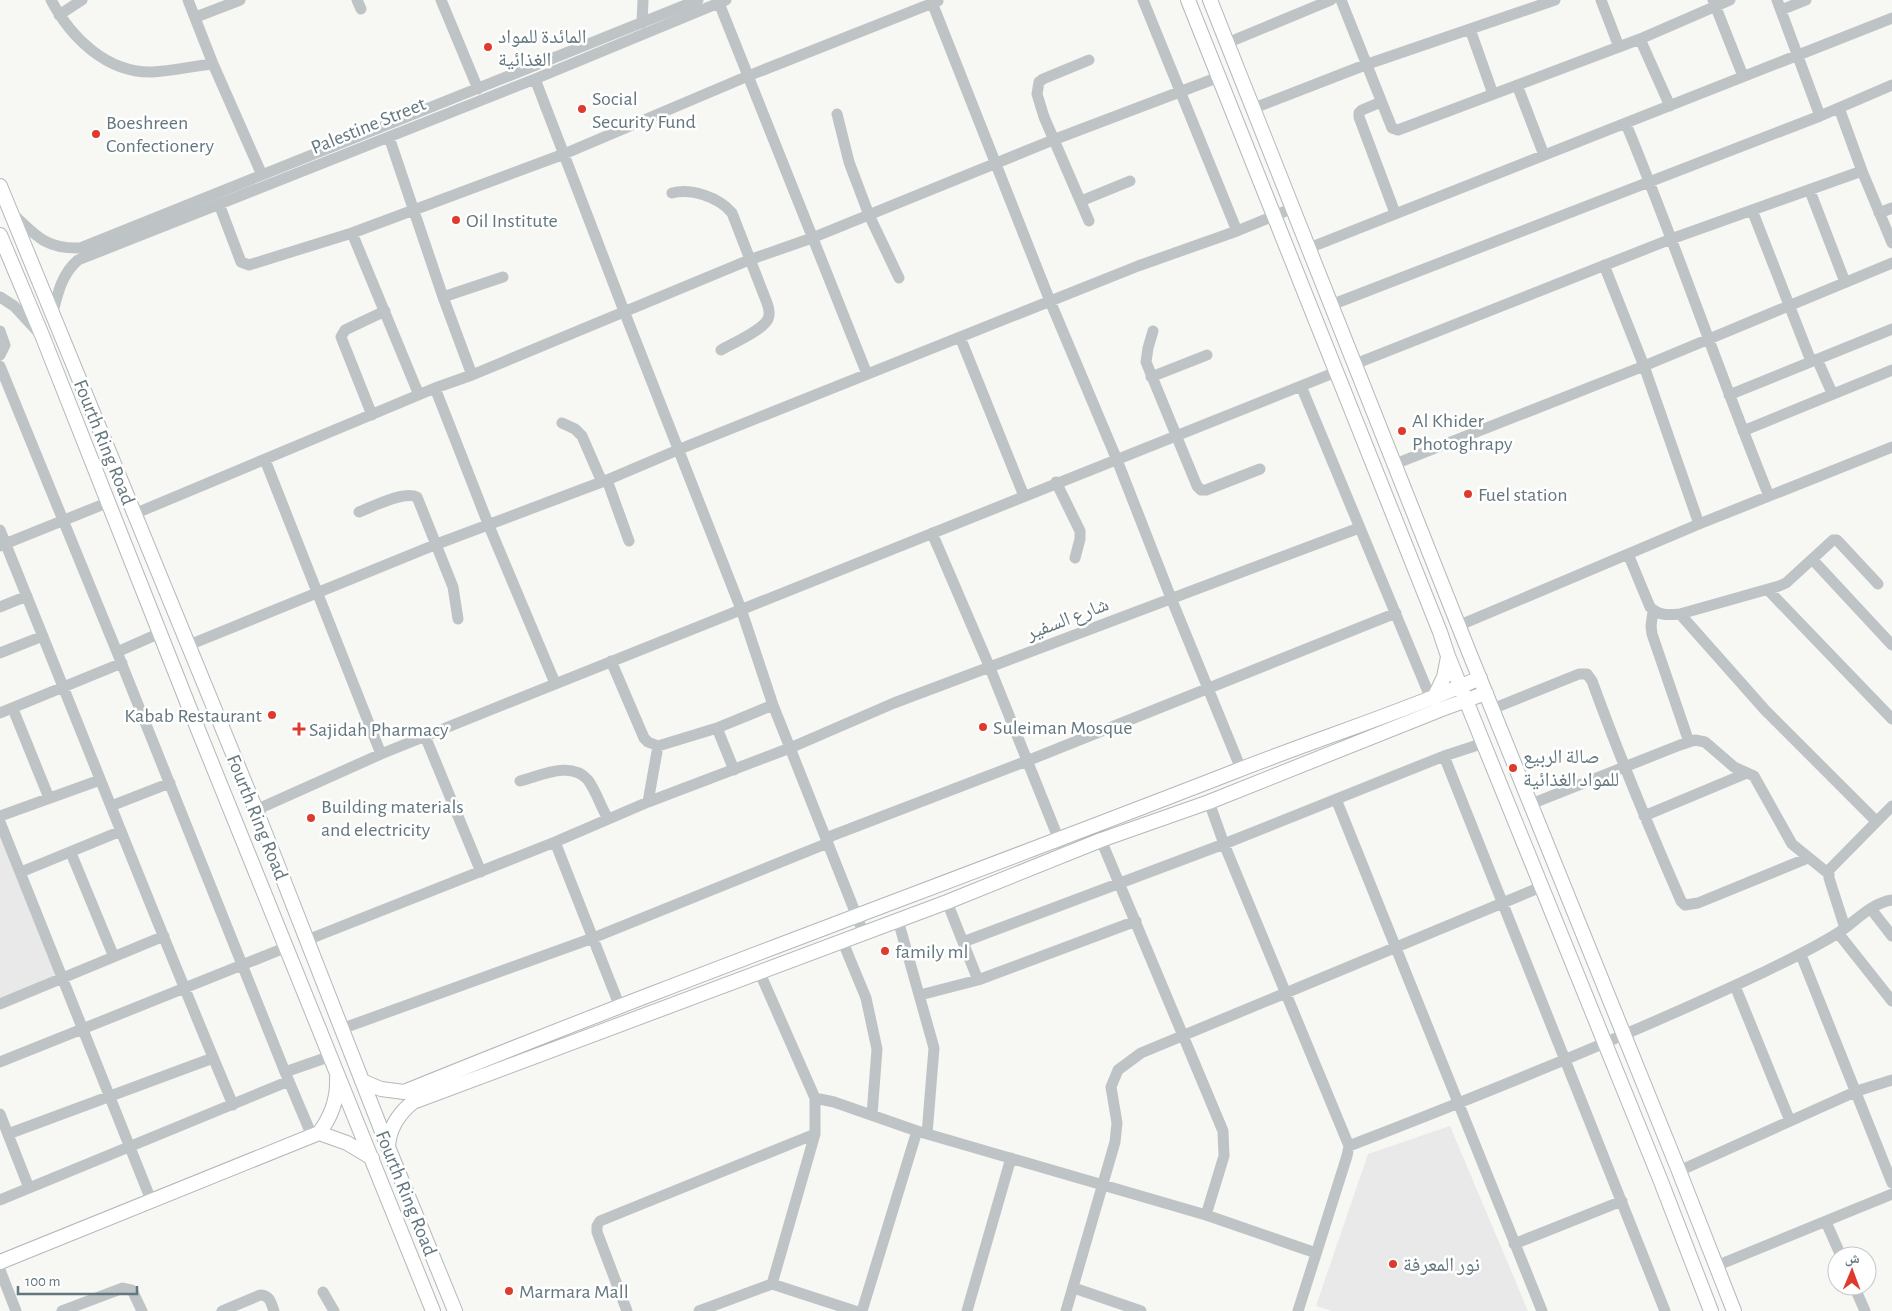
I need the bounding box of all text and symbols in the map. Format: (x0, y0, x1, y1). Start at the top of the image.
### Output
place label: المائدة للمواد الغذائية (498, 27, 587, 70)
marker: المائدة للمواد الغذائية (482, 41, 494, 53)
place label: Social Security Fund (592, 89, 696, 132)
street label: Palestine Street (308, 94, 429, 158)
marker: Social Security Fund (576, 103, 588, 115)
place label: Boeshreen Confectionery (106, 113, 214, 156)
marker: Boeshreen Confectionery (90, 128, 102, 140)
place label: Oil Institute (466, 211, 558, 231)
marker: Oil Institute (450, 214, 462, 226)
street label: Fourth Ring Road (70, 377, 138, 508)
place label: Al Khider Photoghrapy (1412, 411, 1513, 454)
marker: Al Khider Photoghrapy (1396, 425, 1408, 437)
place label: Fuel station (1478, 485, 1568, 505)
marker: Fuel station (1462, 488, 1474, 500)
street label: شارع السفير (1022, 594, 1112, 646)
place label: Kabab Restaurant (124, 706, 263, 726)
marker: Kabab Restaurant (266, 709, 278, 721)
place label: Suleiman Mosque (993, 718, 1133, 738)
place label: Sajidah Pharmacy (309, 720, 449, 740)
marker: Suleiman Mosque (977, 721, 989, 733)
marker: Sajidah Pharmacy (293, 723, 305, 735)
place label: صالة الربيع للمواد الغذائية (1523, 747, 1619, 790)
street label: Fourth Ring Road (223, 752, 291, 883)
marker: صالة الربيع للمواد الغذائية (1507, 762, 1519, 774)
place label: Building materials and electricity (321, 797, 464, 840)
marker: Building materials and electricity (305, 812, 317, 824)
place label: family ml (895, 942, 968, 962)
marker: family ml (879, 945, 891, 957)
street label: Fourth Ring Road (372, 1128, 440, 1259)
north arrow (1827, 1246, 1877, 1296)
text: ش (1845, 1252, 1860, 1267)
place label: نور المعرفة (1403, 1255, 1480, 1275)
marker: نور المعرفة (1387, 1258, 1399, 1270)
scale bar (18, 1264, 136, 1296)
text: 100 m (25, 1274, 60, 1289)
place label: Marmara Mall (519, 1282, 629, 1302)
marker: Marmara Mall (503, 1285, 515, 1297)

